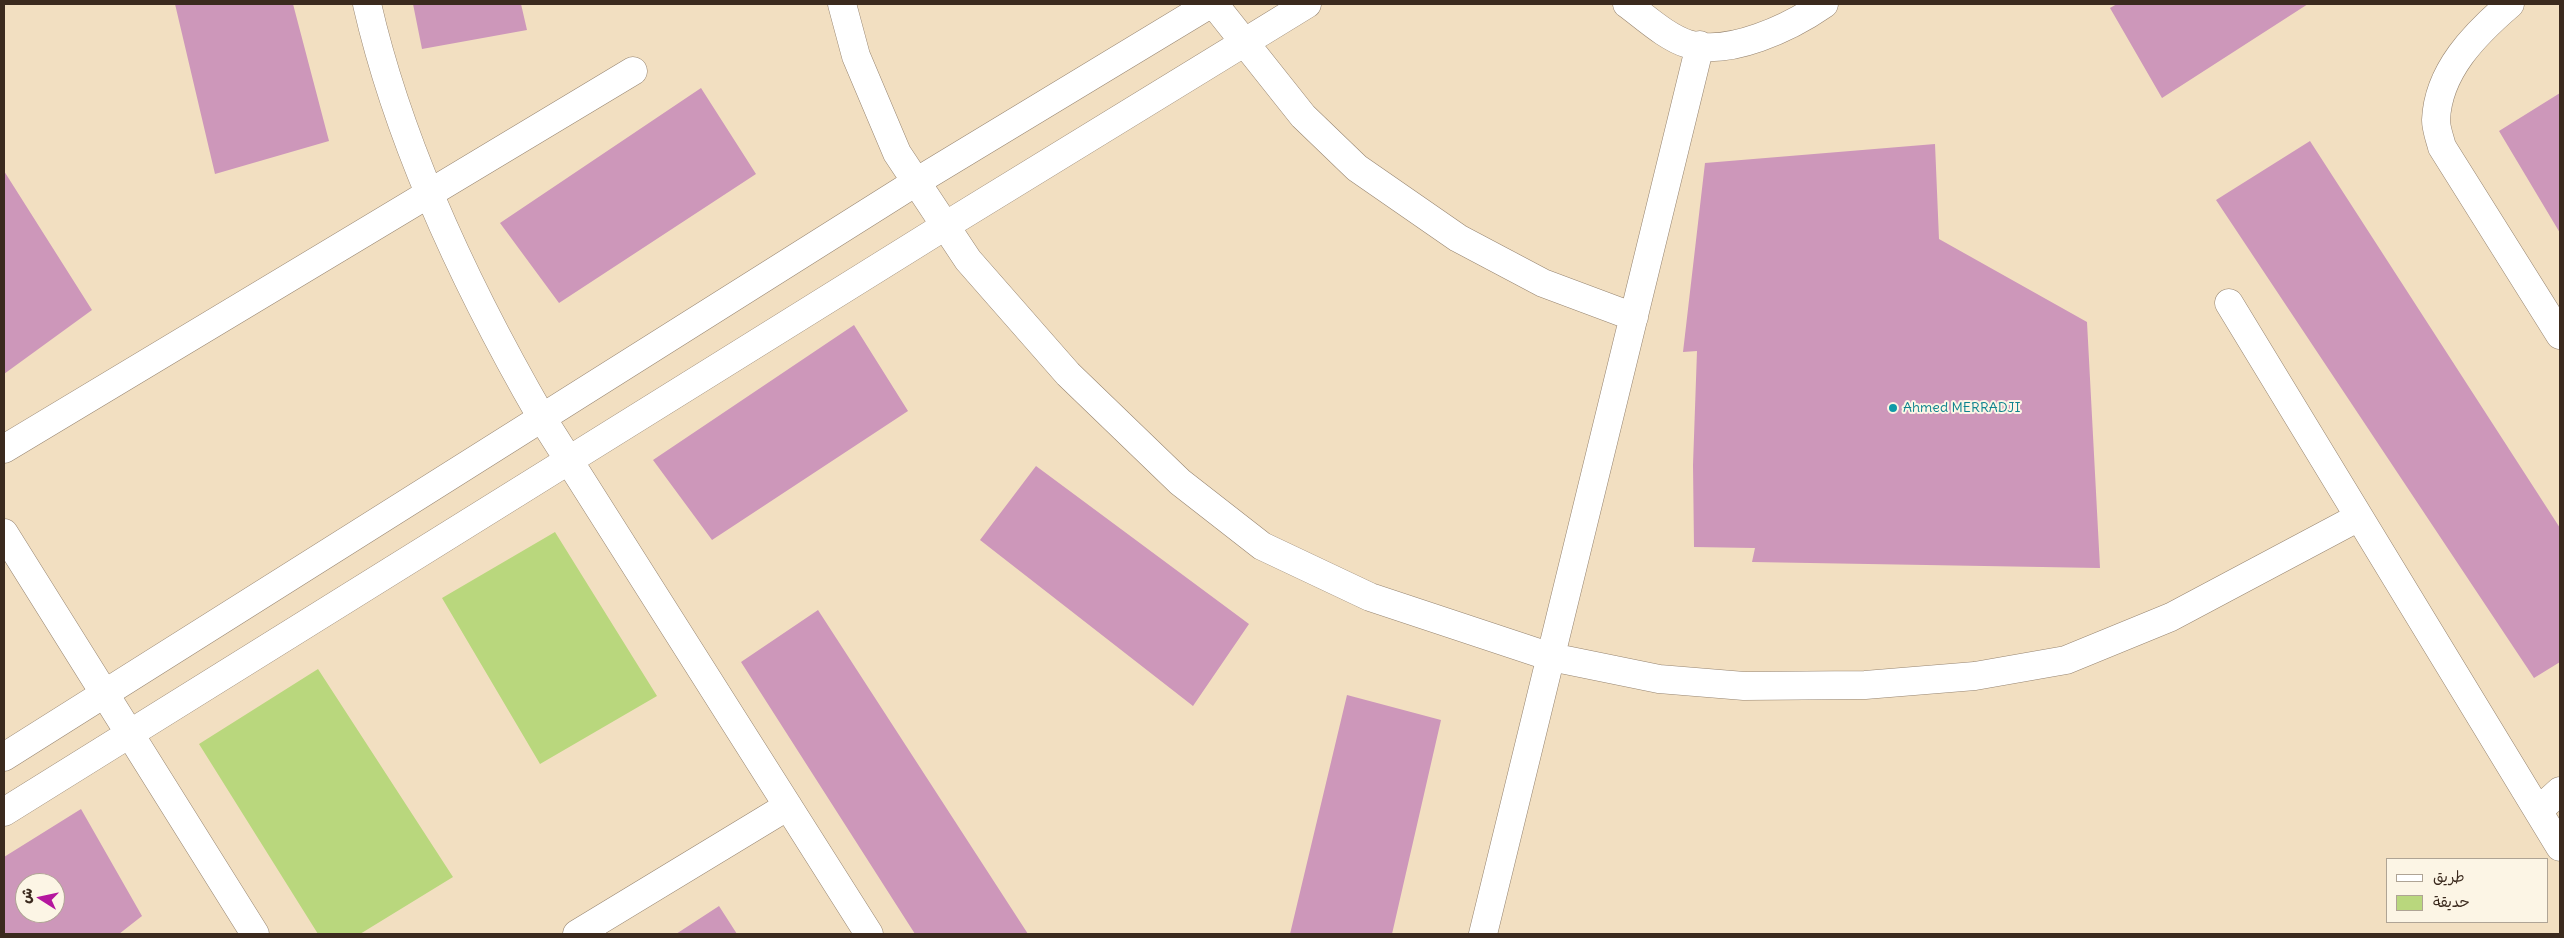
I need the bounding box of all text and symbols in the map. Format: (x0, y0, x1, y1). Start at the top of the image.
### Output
place label: Ahmed MERRADJI (1903, 400, 2021, 416)
marker: Ahmed MERRADJI (1887, 402, 1899, 414)
legend (2386, 858, 2549, 923)
text: طريق (2433, 867, 2465, 886)
north arrow (15, 873, 65, 923)
text: ش (16, 886, 36, 905)
text: حديقة (2433, 892, 2470, 911)

